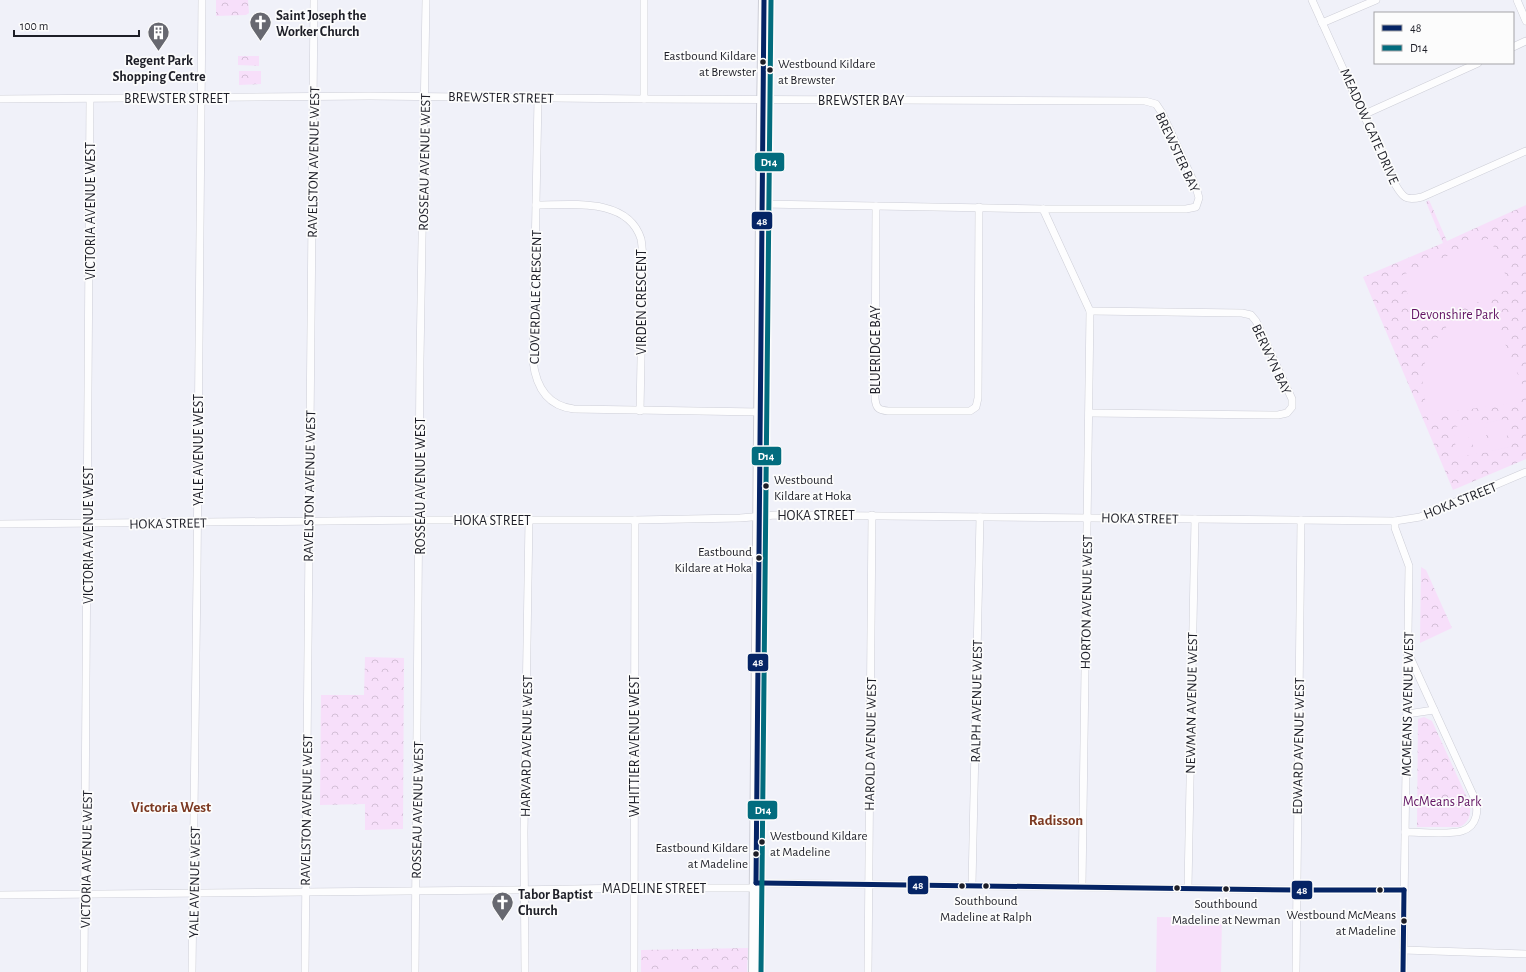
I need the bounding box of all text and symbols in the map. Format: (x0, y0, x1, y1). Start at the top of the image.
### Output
place label: Saint Joseph the Worker Church (276, 9, 367, 39)
church icon: Saint Joseph the Worker Church (248, 10, 274, 43)
scale bar (14, 12, 139, 38)
legend (1374, 12, 1514, 64)
building icon: Regent Park Shopping Centre (146, 19, 172, 52)
text: 100 m (20, 20, 48, 32)
text: 48 (1410, 22, 1422, 34)
text: D14 (1410, 42, 1428, 54)
place label: Eastbound Kildare at Brewster (664, 50, 757, 79)
place label: Regent Park Shopping Centre (112, 54, 206, 84)
marker: Eastbound Kildare at Brewster (758, 57, 768, 67)
place label: Westbound Kildare at Brewster (778, 58, 875, 87)
marker: Westbound Kildare at Brewster (765, 65, 775, 75)
street label: MEADOW GATE DRIVE (1337, 66, 1401, 187)
street label: RAVELSTON AVENUE WEST (306, 86, 322, 238)
street label: BREWSTER STREET (448, 90, 554, 106)
street label: BREWSTER STREET (124, 92, 230, 106)
street label: ROSSEAU AVENUE WEST (417, 93, 433, 231)
street label: BREWSTER BAY (818, 94, 905, 108)
street label: BREWSTER BAY (1152, 110, 1202, 195)
street label: VICTORIA AVENUE WEST (84, 142, 98, 280)
line badge: D14 (754, 152, 785, 172)
text: D14 (761, 157, 778, 168)
line badge: 48 (751, 211, 773, 230)
text: 48 (757, 216, 767, 227)
street label: CLOVERDALE CRESCENT (528, 230, 544, 364)
street label: VIRDEN CRESCENT (635, 249, 649, 355)
street label: BLUERIDGE BAY (869, 305, 883, 395)
park label: Devonshire Park (1411, 308, 1500, 322)
street label: BERWYN BAY (1249, 322, 1294, 397)
street label: YALE AVENUE WEST (192, 394, 206, 506)
street label: RAVELSTON AVENUE WEST (302, 410, 318, 562)
street label: ROSSEAU AVENUE WEST (414, 417, 428, 555)
line badge: D14 (751, 446, 782, 466)
text: D14 (758, 451, 775, 462)
street label: VICTORIA AVENUE WEST (82, 466, 96, 604)
place label: Westbound Kildare at Hoka (774, 474, 851, 503)
street label: HOKA STREET (1422, 480, 1499, 522)
marker: Westbound Kildare at Hoka (761, 481, 771, 491)
street label: HOKA STREET (777, 509, 855, 523)
street label: HOKA STREET (1101, 511, 1179, 527)
street label: HOKA STREET (453, 514, 531, 528)
street label: HOKA STREET (129, 516, 207, 532)
street label: HORTON AVENUE WEST (1079, 534, 1095, 670)
place label: Eastbound Kildare at Hoka (675, 546, 752, 575)
marker: Eastbound Kildare at Hoka (754, 553, 764, 563)
street label: MCMEANS AVENUE WEST (1400, 631, 1416, 777)
street label: NEWMAN AVENUE WEST (1184, 632, 1200, 774)
street label: RALPH AVENUE WEST (969, 639, 985, 763)
line badge: 48 (747, 653, 769, 672)
text: 48 (753, 657, 763, 668)
street label: HARVARD AVENUE WEST (519, 675, 535, 817)
street label: WHITTIER AVENUE WEST (628, 675, 642, 817)
street label: HAROLD AVENUE WEST (863, 677, 879, 811)
street label: EDWARD AVENUE WEST (1291, 677, 1307, 815)
street label: RAVELSTON AVENUE WEST (299, 734, 315, 886)
street label: ROSSEAU AVENUE WEST (410, 741, 426, 879)
street label: VICTORIA AVENUE WEST (79, 790, 95, 928)
park label: McMeans Park (1403, 795, 1482, 809)
district label: Victoria West (131, 800, 211, 815)
line badge: D14 (747, 800, 778, 820)
text: D14 (755, 805, 772, 816)
district label: Radisson (1029, 813, 1083, 828)
street label: YALE AVENUE WEST (187, 826, 203, 938)
place label: Westbound Kildare at Madeline (770, 830, 867, 859)
marker: Westbound Kildare at Madeline (757, 837, 767, 847)
place label: Eastbound Kildare at Madeline (656, 842, 748, 871)
marker: Eastbound Kildare at Madeline (751, 849, 761, 859)
line badge: 48 (907, 875, 929, 895)
text: 48 (913, 880, 923, 891)
line badge: 48 (1291, 880, 1313, 900)
unlabelled marker (957, 881, 967, 891)
marker: Southbound Madeline at Ralph (981, 881, 991, 891)
street label: MADELINE STREET (602, 882, 706, 896)
unlabelled marker (1172, 883, 1182, 893)
marker: Southbound Madeline at Newman (1221, 884, 1231, 894)
text: 48 (1297, 885, 1307, 896)
unlabelled marker (1375, 885, 1385, 895)
place label: Tabor Baptist Church (518, 888, 593, 918)
church icon: Tabor Baptist Church (489, 889, 515, 922)
place label: Southbound Madeline at Ralph (940, 895, 1032, 924)
place label: Southbound Madeline at Newman (1172, 898, 1280, 927)
place label: Westbound McMeans at Madeline (1286, 909, 1396, 938)
marker: Westbound McMeans at Madeline (1399, 916, 1409, 926)

